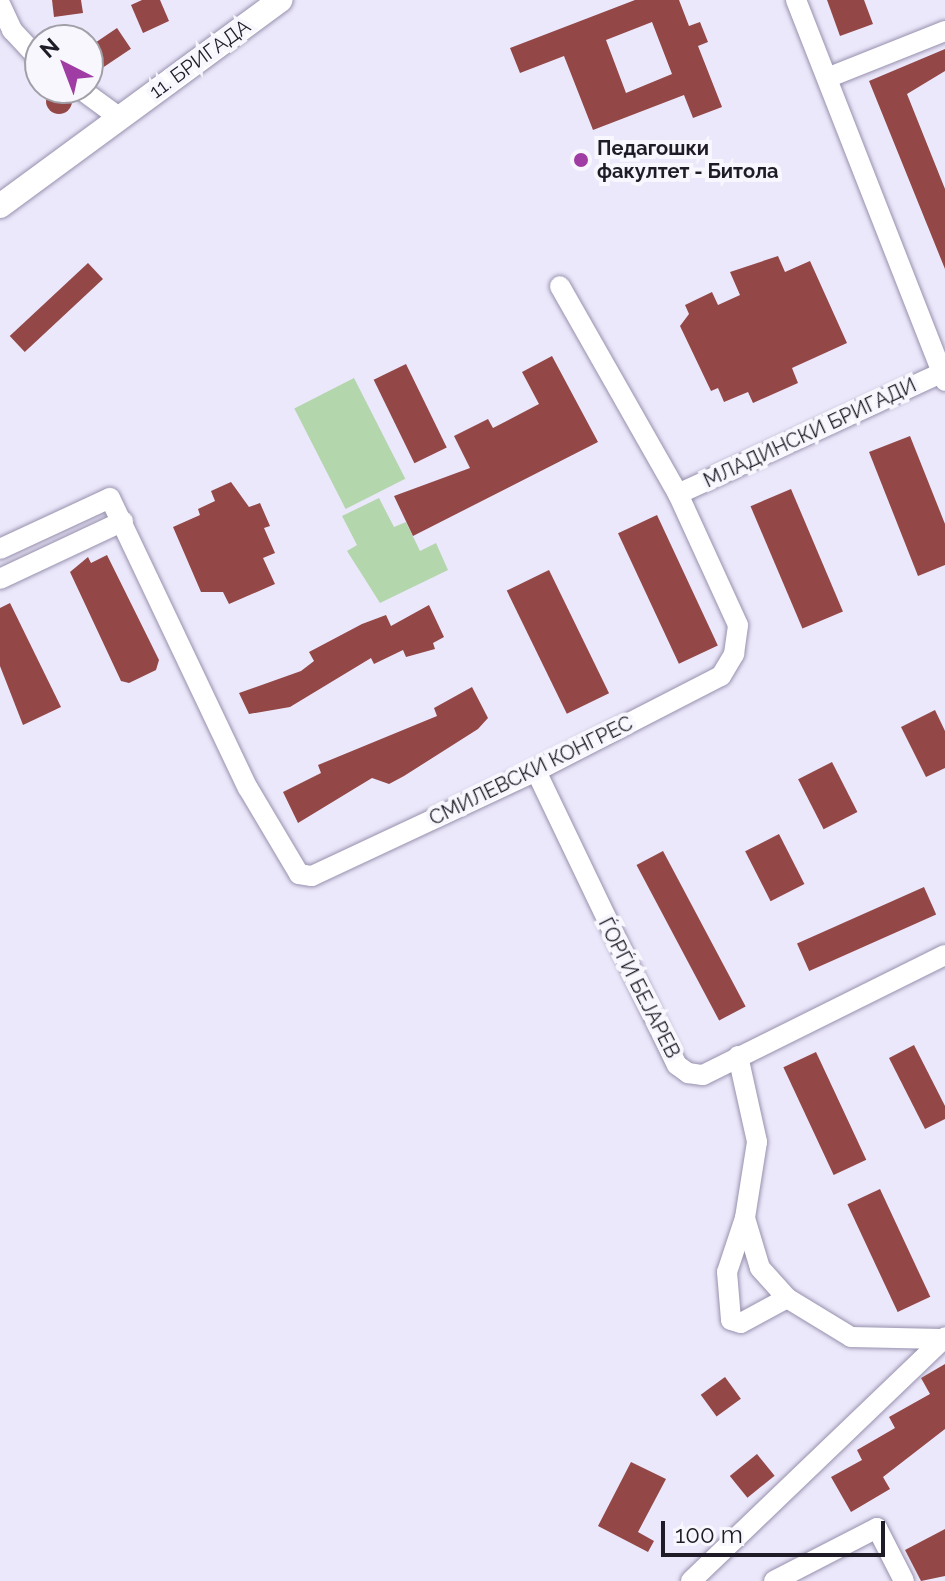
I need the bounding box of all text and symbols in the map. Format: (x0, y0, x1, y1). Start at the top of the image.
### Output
street label: 11. БРИГАДА (145, 14, 255, 104)
north arrow (24, 24, 104, 104)
text: N (34, 32, 64, 63)
place label: Педагошки факултет - Битола (597, 136, 779, 183)
marker: Педагошки факултет - Битола (572, 151, 590, 169)
street label: МЛАДИНСКИ БРИГАДИ (700, 373, 920, 493)
street label: СМИЛЕВСКИ КОНГРЕС (425, 711, 637, 831)
street label: ЃОРЃИ БЕЈАРЕВ (593, 914, 685, 1062)
scale bar (665, 1505, 889, 1555)
text: 100 m (675, 1520, 743, 1549)

